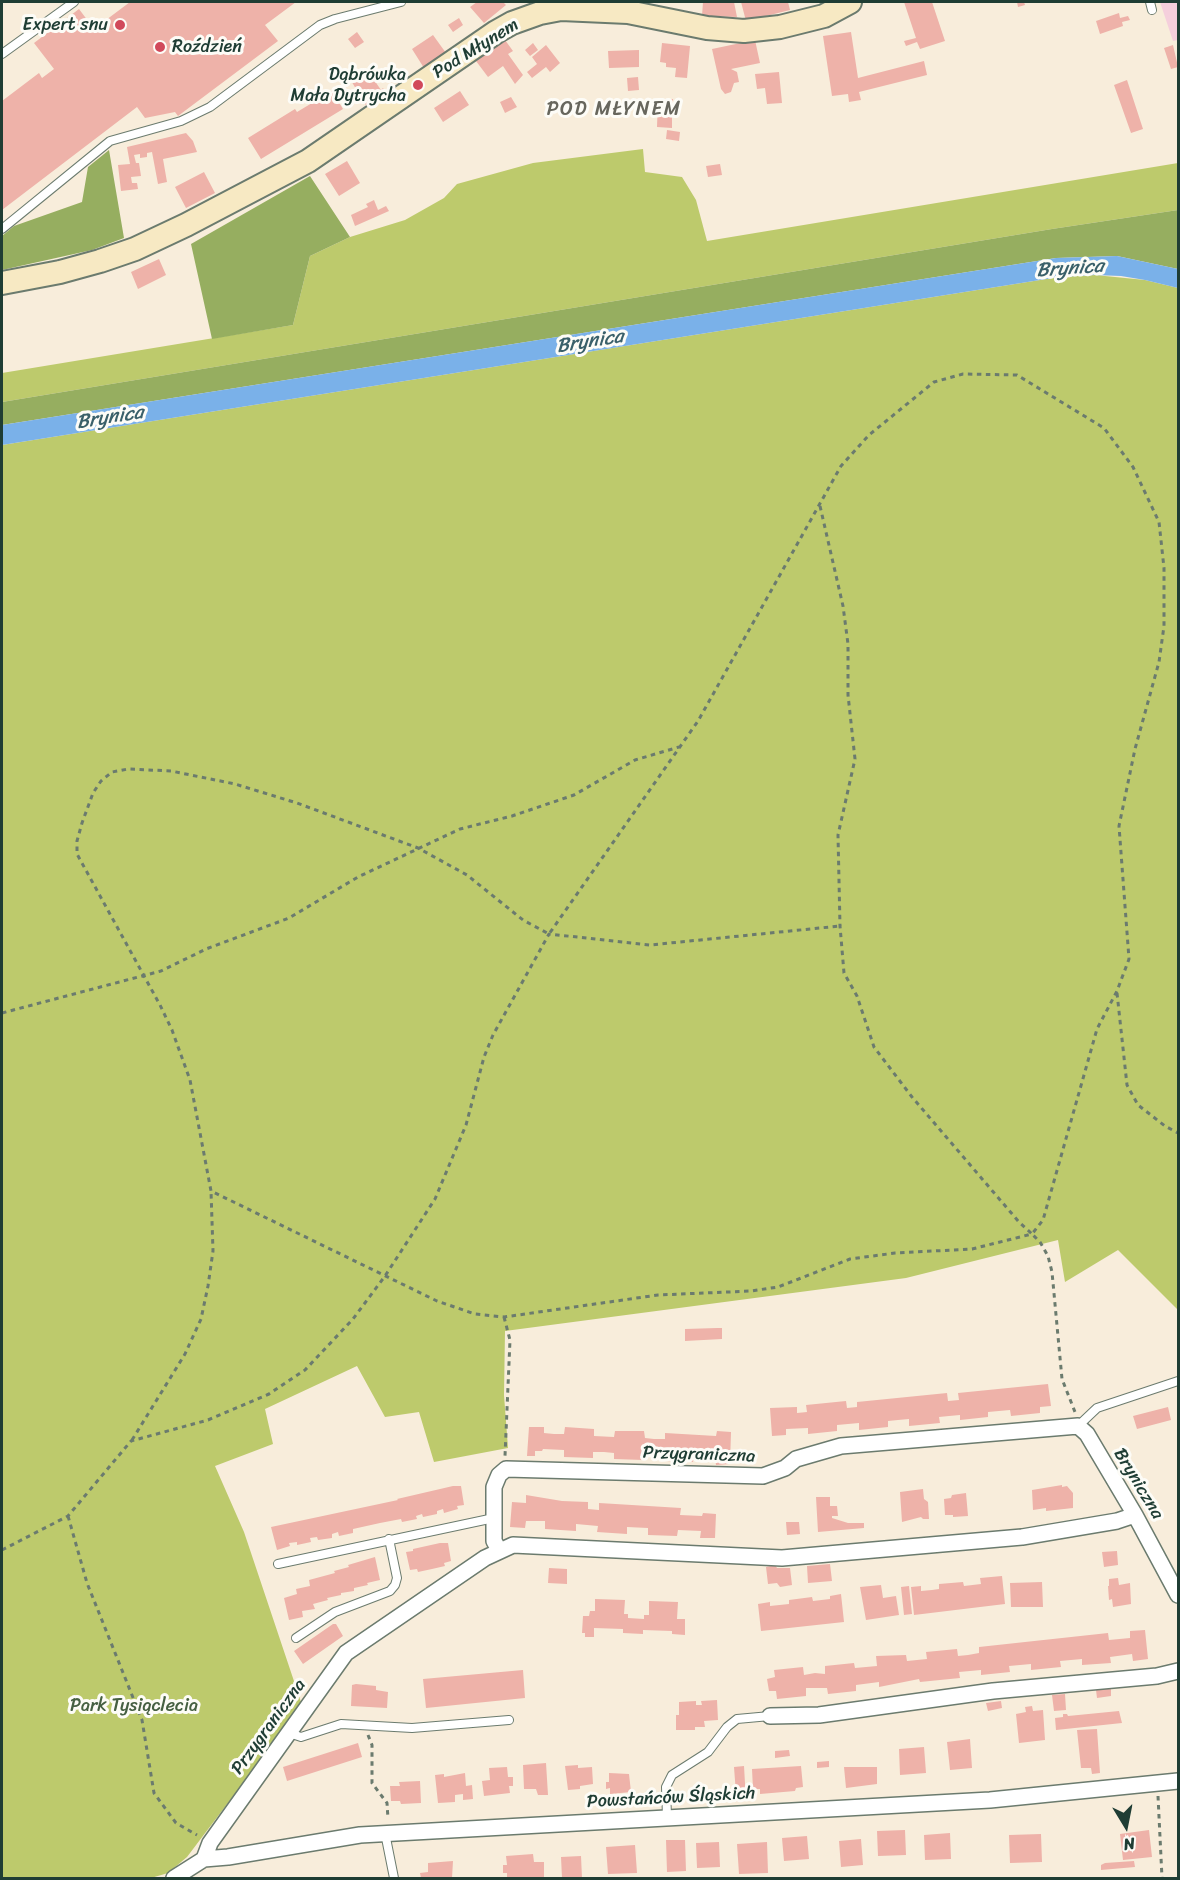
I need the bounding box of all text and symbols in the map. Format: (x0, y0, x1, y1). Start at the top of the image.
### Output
place label: Expert snu (23, 14, 108, 36)
street label: Pod Młynem (429, 14, 523, 84)
marker: Expert snu (113, 18, 127, 32)
place label: Roździeń (172, 36, 242, 58)
marker: Roździeń (153, 40, 167, 54)
place label: Dąbrówka Mała Dytrycha (291, 64, 406, 106)
marker: Dąbrówka Mała Dytrycha (411, 78, 425, 92)
district label: POD MŁYNEM (546, 98, 682, 122)
water label: Brynica (1035, 255, 1105, 283)
water label: Brynica (555, 325, 625, 359)
water label: Brynica (75, 401, 145, 435)
street label: Przygraniczna (642, 1442, 756, 1468)
street label: Bryniczna (1108, 1445, 1168, 1523)
street label: Przygraniczna (227, 1675, 311, 1779)
park label: Park Tysiąclecia (70, 1695, 198, 1717)
street label: Powstańców Śląskich (586, 1783, 756, 1813)
north arrow (1096, 1796, 1156, 1856)
text: N (1121, 1829, 1137, 1859)

